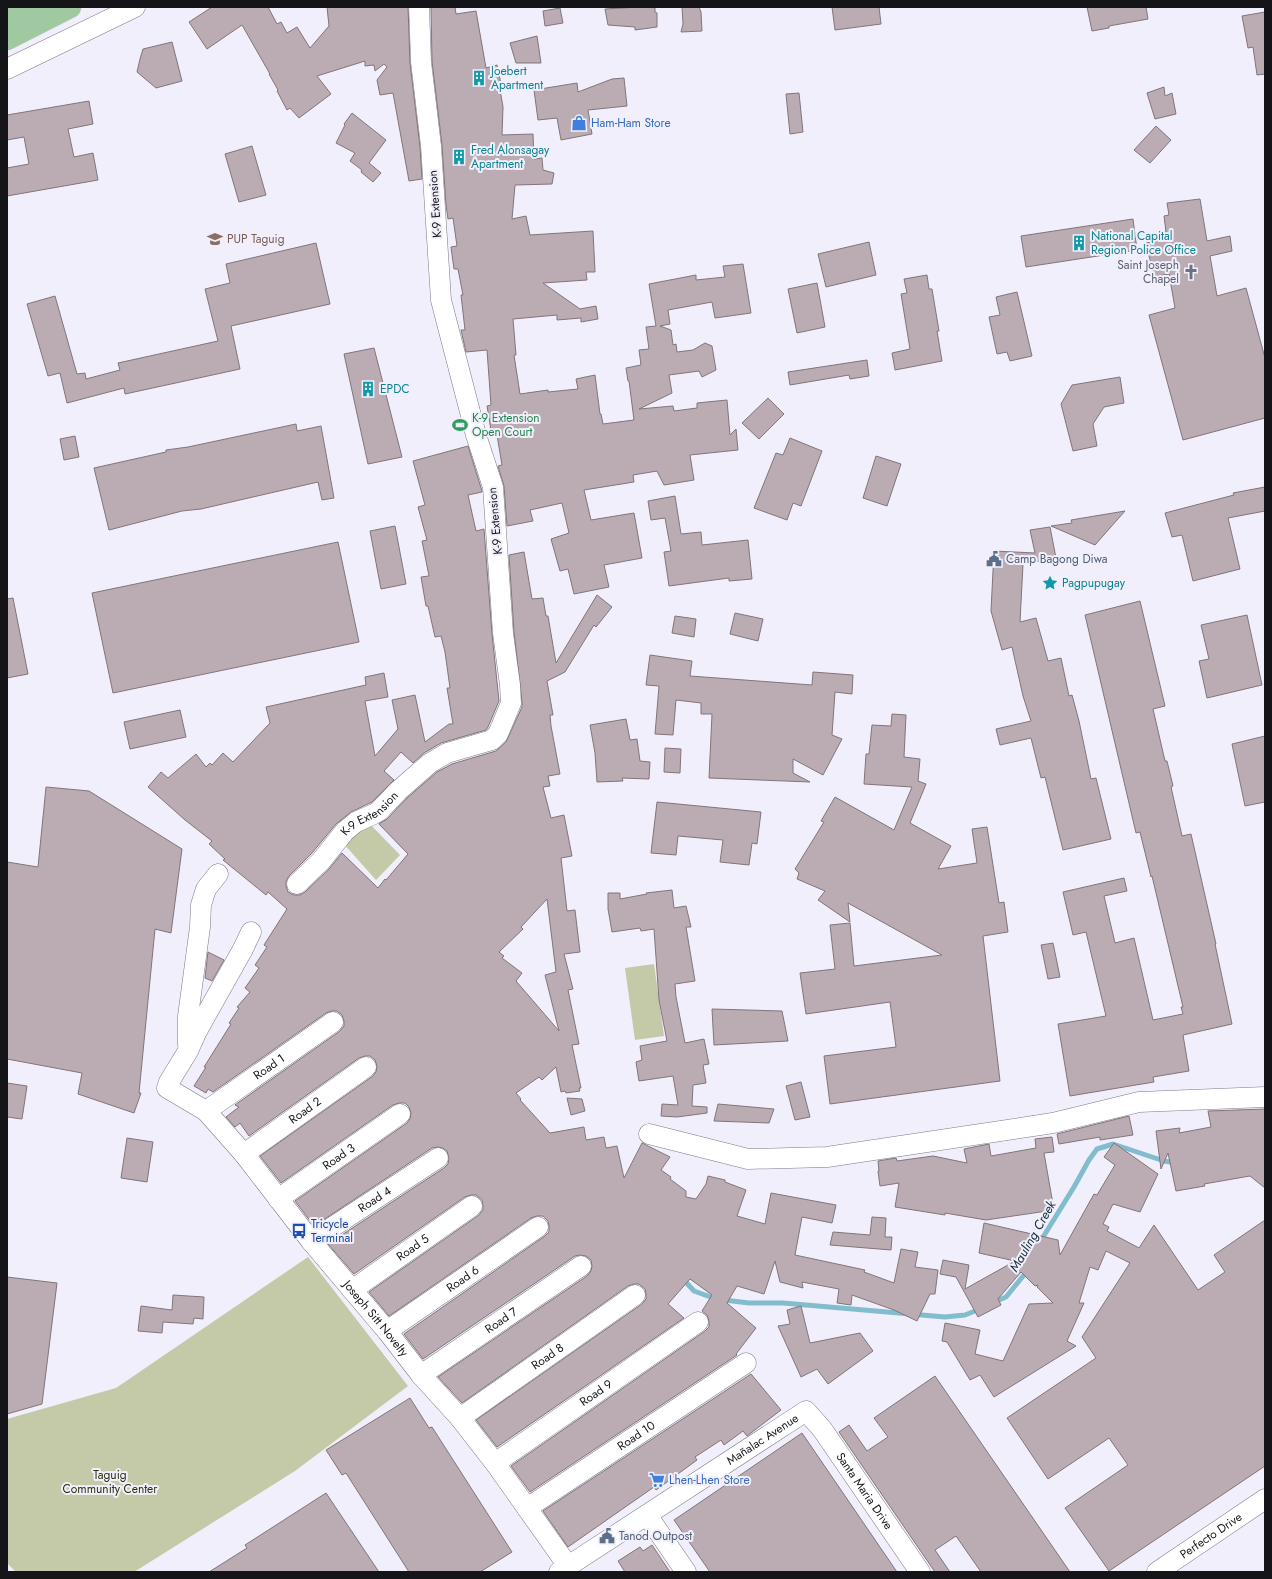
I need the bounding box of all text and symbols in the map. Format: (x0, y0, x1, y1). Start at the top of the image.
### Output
place label: Joebert Apartment (489, 62, 543, 94)
building icon: Joebert Apartment (470, 69, 488, 87)
shop icon: Ham-Ham Store (570, 114, 588, 132)
place label: Ham-Ham Store (591, 114, 671, 132)
place label: Fred Alonsagay Apartment (471, 141, 550, 173)
building icon: Fred Alonsagay Apartment (450, 148, 468, 166)
street label: K-9 Extension (424, 170, 446, 238)
place label: National Capital Region Police Office (1091, 227, 1196, 259)
school or university icon: PUP Taguig (206, 230, 224, 248)
place label: PUP Taguig (227, 230, 285, 248)
building icon: National Capital Region Police Office (1070, 234, 1088, 252)
place label: Saint Joseph Chapel (1117, 256, 1179, 288)
church icon: Saint Joseph Chapel (1182, 263, 1200, 281)
building icon: EPDC (359, 380, 377, 398)
place label: EPDC (380, 380, 410, 398)
place label: K-9 Extension Open Court (472, 409, 540, 441)
sports icon: K-9 Extension Open Court (451, 416, 469, 434)
street label: K-9 Extension (483, 487, 507, 555)
public building icon: Camp Bagong Diwa (985, 550, 1003, 568)
place label: Camp Bagong Diwa (1006, 550, 1108, 568)
place icon: Pagpupugay (1041, 574, 1059, 592)
place label: Pagpupugay (1062, 574, 1126, 592)
street label: K-9 Extension (336, 787, 402, 839)
street label: Road 1 (250, 1049, 289, 1084)
street label: Road 2 (285, 1092, 325, 1128)
street label: Road 3 (319, 1139, 359, 1174)
street label: Road 4 (354, 1182, 395, 1217)
water label: Mauling Creek (1004, 1197, 1061, 1275)
place label: Tricycle Terminal (311, 1215, 353, 1247)
bus stop icon: Tricycle Terminal (290, 1222, 308, 1240)
street label: Road 5 (393, 1230, 433, 1265)
street label: Road 6 (443, 1261, 483, 1297)
street label: Joseph Sitt Novelty (338, 1275, 413, 1361)
street label: Road 7 (481, 1302, 522, 1338)
street label: Road 8 (528, 1339, 567, 1374)
street label: Road 9 (576, 1375, 616, 1411)
street label: Mañalac Avenue (723, 1409, 802, 1469)
street label: Road 10 (614, 1417, 659, 1455)
street label: Santa Maria Drive (832, 1449, 897, 1533)
park label: Taguig Community Center (63, 1466, 158, 1498)
supermarket icon: Lhen-Lhen Store (648, 1471, 666, 1489)
place label: Lhen-Lhen Store (669, 1471, 750, 1489)
street label: Perfecto Drive (1176, 1508, 1246, 1563)
public building icon: Tanod Outpost (598, 1527, 616, 1545)
place label: Tanod Outpost (619, 1527, 692, 1545)

